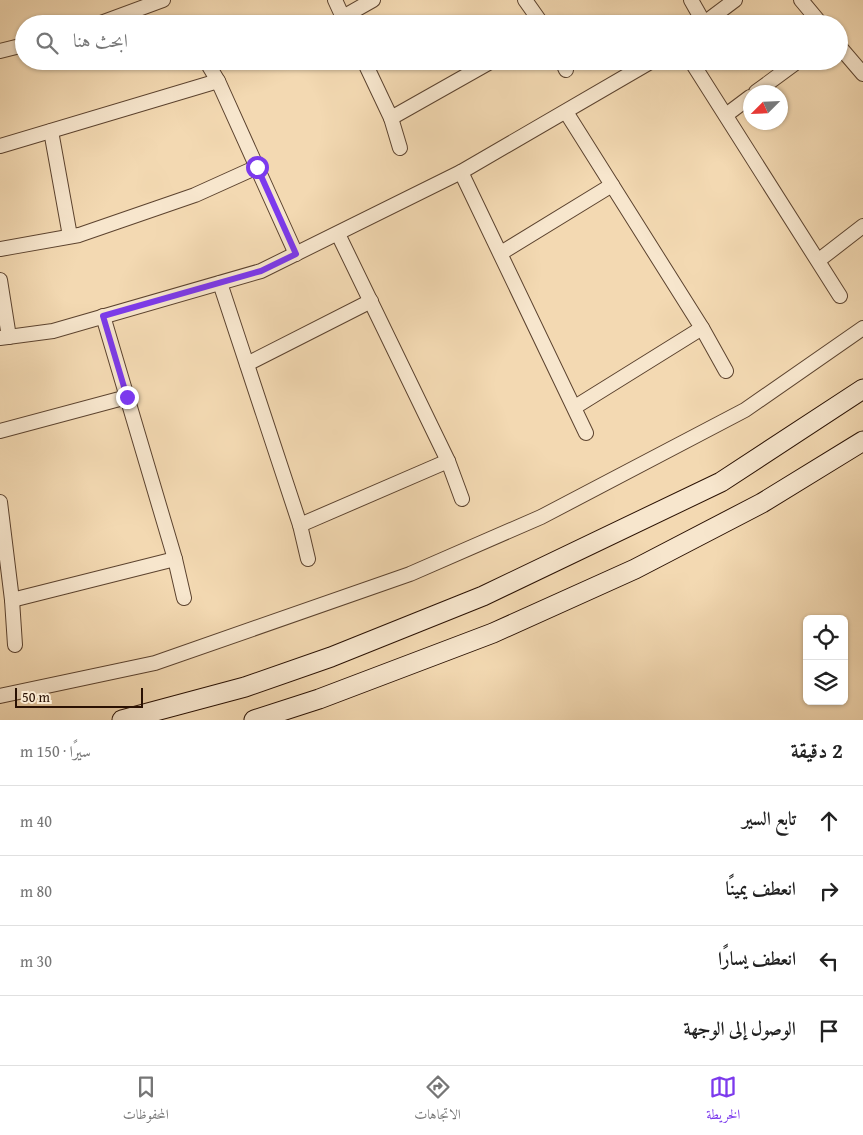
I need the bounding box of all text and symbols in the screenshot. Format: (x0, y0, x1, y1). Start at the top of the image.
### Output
search box (15, 15, 848, 70)
text: ابحث هنا (73, 26, 128, 54)
icon: search (33, 29, 61, 57)
north arrow (743, 85, 788, 130)
route start (246, 156, 269, 179)
route end (116, 386, 139, 409)
map controls (803, 615, 848, 705)
button: locate (803, 615, 848, 660)
button: layers (803, 660, 848, 705)
scale bar (15, 685, 142, 708)
text: 50 m (22, 687, 50, 707)
text: 2 دقيقة (791, 735, 843, 766)
text: سيرًا · 150 m (20, 739, 91, 763)
text: تابع السير (742, 804, 796, 832)
icon: ahead (815, 807, 843, 835)
text: 40 m (20, 809, 52, 833)
text: انعطف يمينًا (726, 874, 796, 902)
icon: right (815, 877, 843, 905)
text: 80 m (20, 879, 52, 903)
text: انعطف يسارًا (718, 944, 796, 972)
icon: left (815, 947, 843, 975)
text: 30 m (20, 949, 52, 973)
text: الوصول إلى الوجهة (684, 1014, 796, 1042)
icon: arrive (815, 1017, 843, 1045)
tab: المحفوظات (123, 1073, 169, 1128)
tab: الاتجاهات (414, 1073, 461, 1128)
tab: الخريطة (706, 1073, 740, 1128)

